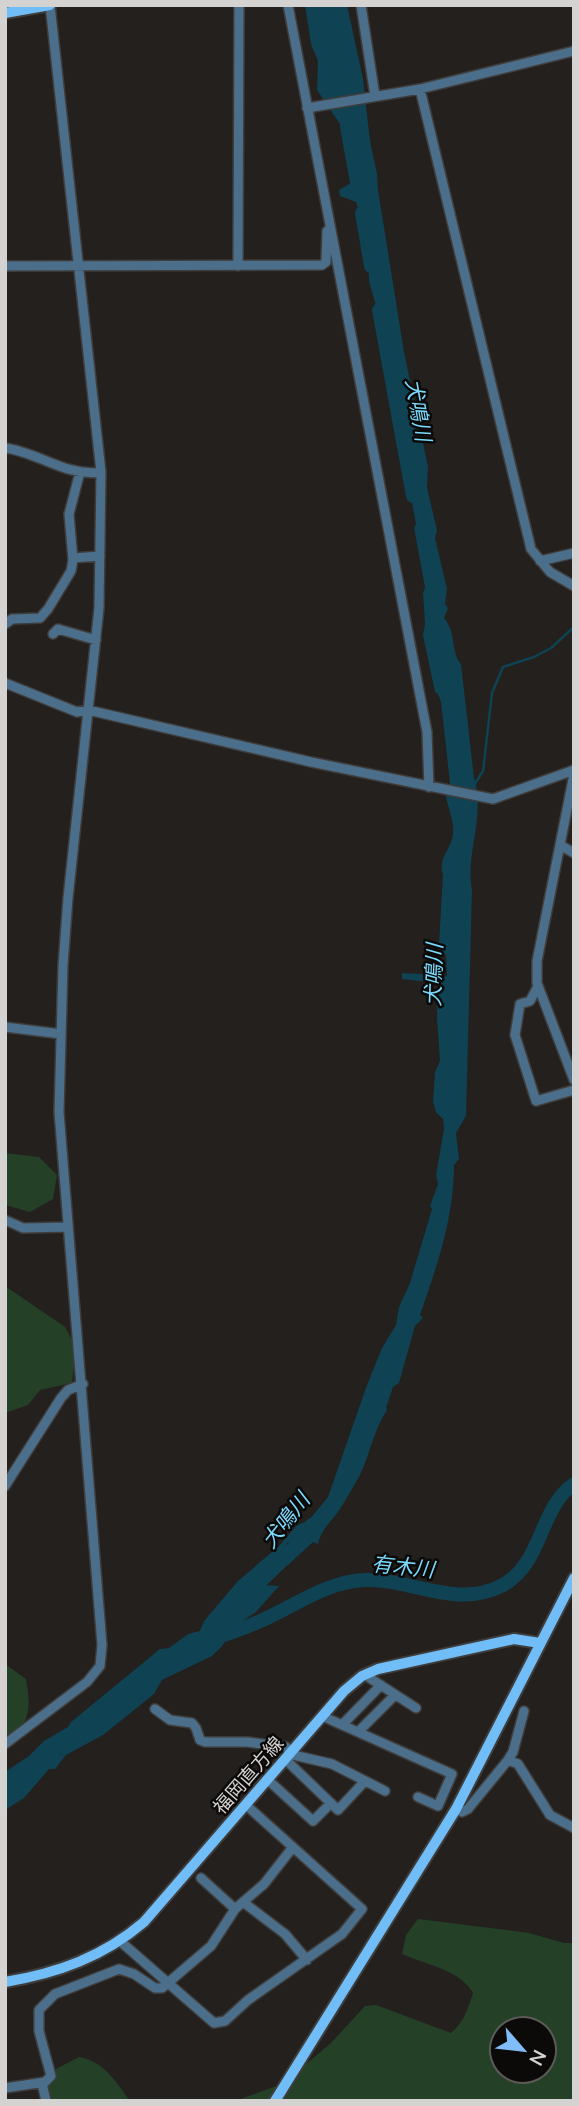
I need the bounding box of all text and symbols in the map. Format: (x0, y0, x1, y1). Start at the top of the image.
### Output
water label: 犬鳴川 (401, 377, 438, 445)
water label: 犬鳴川 (419, 941, 447, 1007)
water label: 犬鳴川 (255, 1486, 316, 1553)
water label: 有木川 (370, 1550, 438, 1582)
street label: 福岡直方線 (208, 1731, 288, 1819)
north arrow (488, 2015, 558, 2085)
text: N (524, 2046, 552, 2070)

